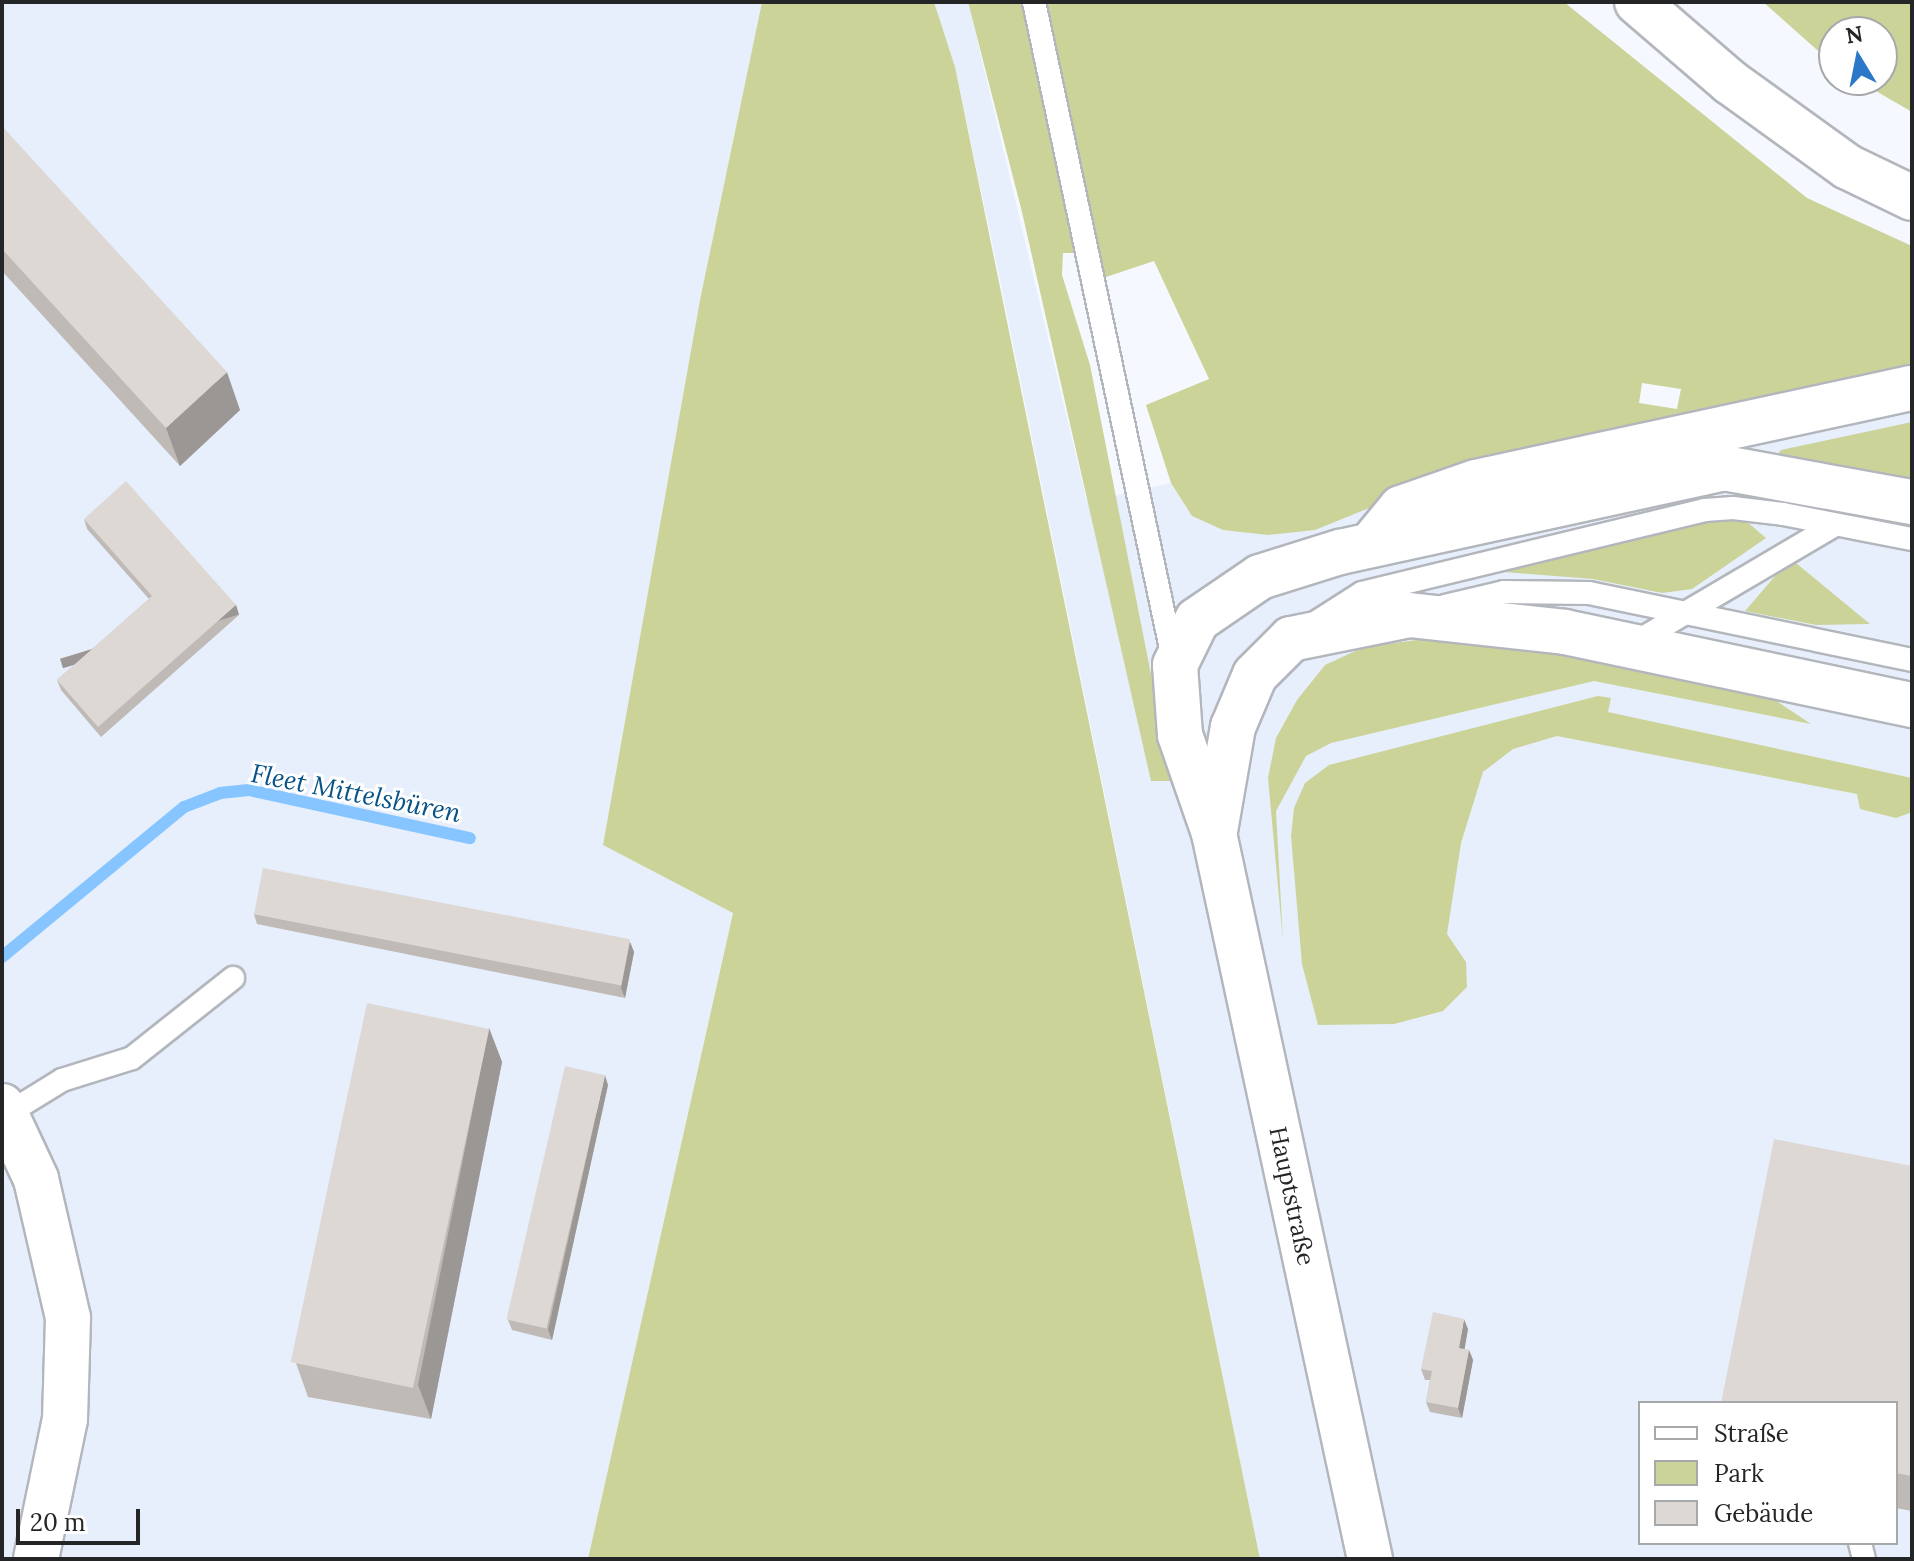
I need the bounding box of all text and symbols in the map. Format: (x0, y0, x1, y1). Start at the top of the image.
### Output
north arrow (1818, 16, 1898, 96)
text: N (1843, 19, 1865, 50)
water label: Fleet Mittelsbüren (248, 757, 464, 829)
street label: Hauptstraße (1263, 1124, 1321, 1268)
legend (1638, 1401, 1898, 1545)
text: Straße (1714, 1418, 1789, 1449)
text: Park (1714, 1458, 1764, 1489)
scale bar (20, 1493, 144, 1543)
text: Gebäude (1714, 1498, 1813, 1529)
text: 20 m (30, 1507, 86, 1538)

